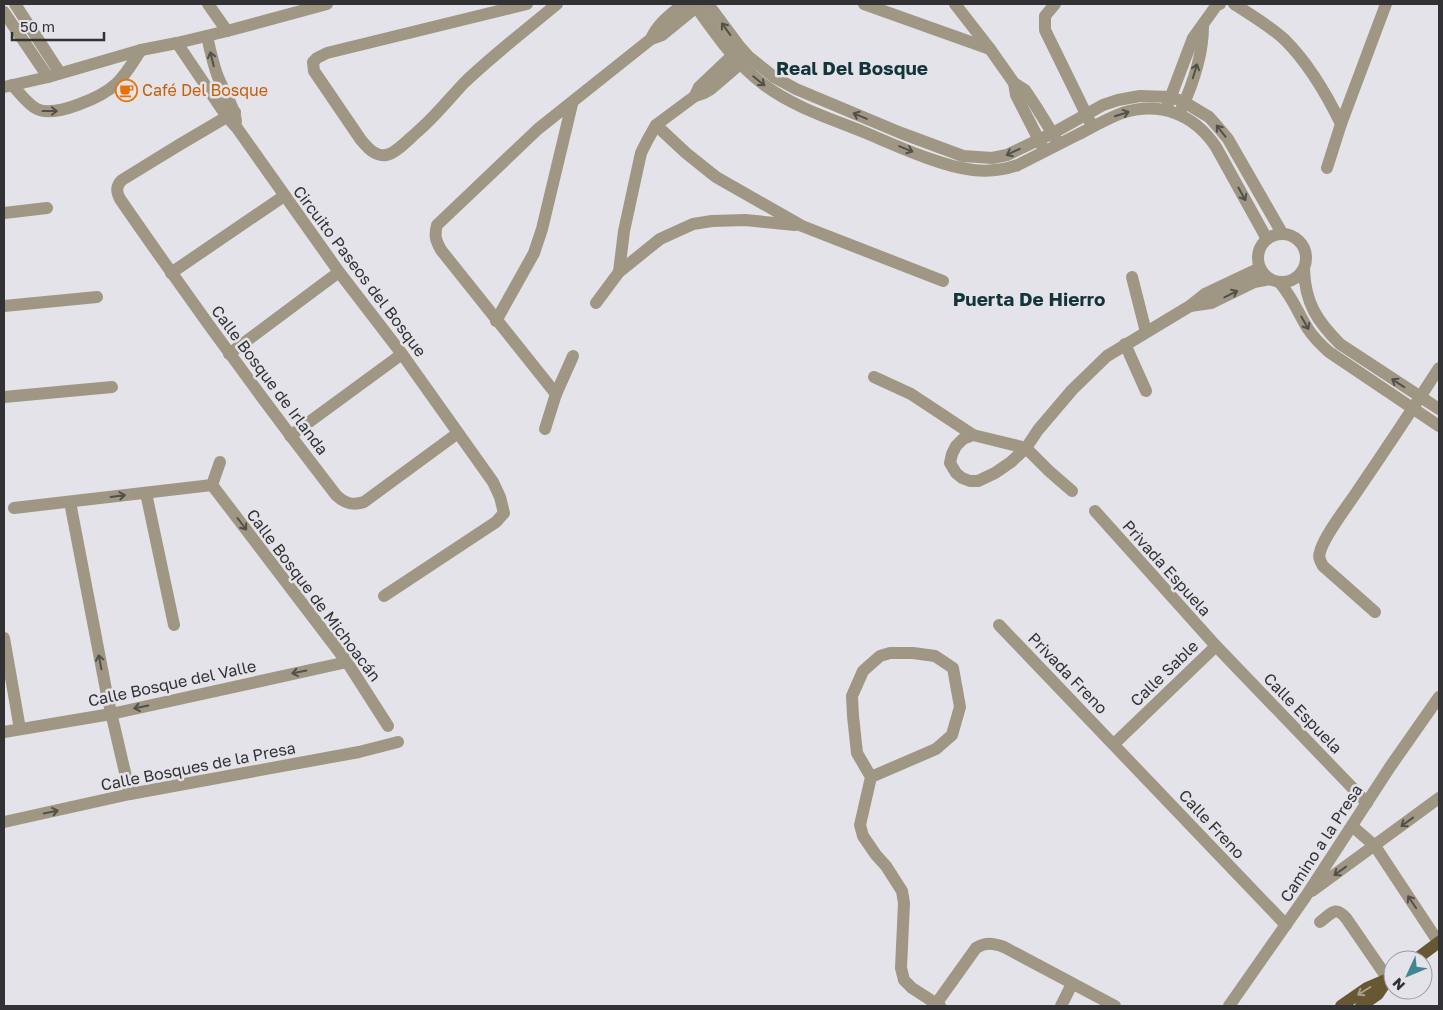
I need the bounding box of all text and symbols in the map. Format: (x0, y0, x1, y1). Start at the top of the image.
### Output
scale bar (12, 10, 105, 42)
text: 50 m (20, 17, 55, 35)
one-way arrow (721, 22, 731, 36)
one-way arrow (207, 51, 217, 67)
district label: Real Del Bosque (776, 56, 928, 79)
one-way arrow (1191, 64, 1200, 79)
one-way arrow (752, 75, 765, 86)
cafe icon: Café Del Bosque (114, 78, 138, 102)
place label: Café Del Bosque (142, 80, 268, 100)
one-way arrow (42, 106, 58, 116)
one-way arrow (1114, 109, 1130, 119)
one-way arrow (852, 110, 867, 119)
one-way arrow (1216, 125, 1227, 138)
one-way arrow (898, 145, 913, 155)
one-way arrow (1006, 147, 1021, 157)
street label: Circuito Paseos del Bosque (289, 182, 431, 360)
one-way arrow (1237, 187, 1247, 202)
district label: Puerta De Hierro (953, 287, 1105, 310)
one-way arrow (1223, 289, 1238, 299)
street label: Calle Bosque de Irlanda (207, 301, 333, 459)
one-way arrow (1301, 316, 1311, 330)
one-way arrow (1392, 377, 1406, 387)
one-way arrow (110, 491, 126, 501)
street label: Calle Bosque de Michoacán (243, 505, 385, 685)
street label: Privada Espuela (1119, 516, 1215, 620)
one-way arrow (236, 517, 247, 530)
street label: Privada Freno (1024, 628, 1112, 718)
street label: Calle Sable (1126, 636, 1202, 710)
one-way arrow (95, 654, 105, 670)
street label: Calle Bosque del Valle (86, 655, 258, 711)
one-way arrow (292, 668, 308, 677)
street label: Calle Espuela (1260, 668, 1346, 758)
one-way arrow (133, 703, 149, 712)
street label: Calle Bosques de la Presa (99, 737, 297, 795)
street label: Camino a la Presa (1275, 780, 1367, 906)
street label: Calle Freno (1175, 785, 1249, 863)
one-way arrow (43, 806, 59, 816)
one-way arrow (1400, 817, 1414, 827)
one-way arrow (1334, 865, 1348, 876)
one-way arrow (1407, 895, 1417, 909)
north arrow (1383, 950, 1433, 1000)
text: N (1388, 975, 1408, 994)
one-way arrow (1357, 986, 1371, 996)

